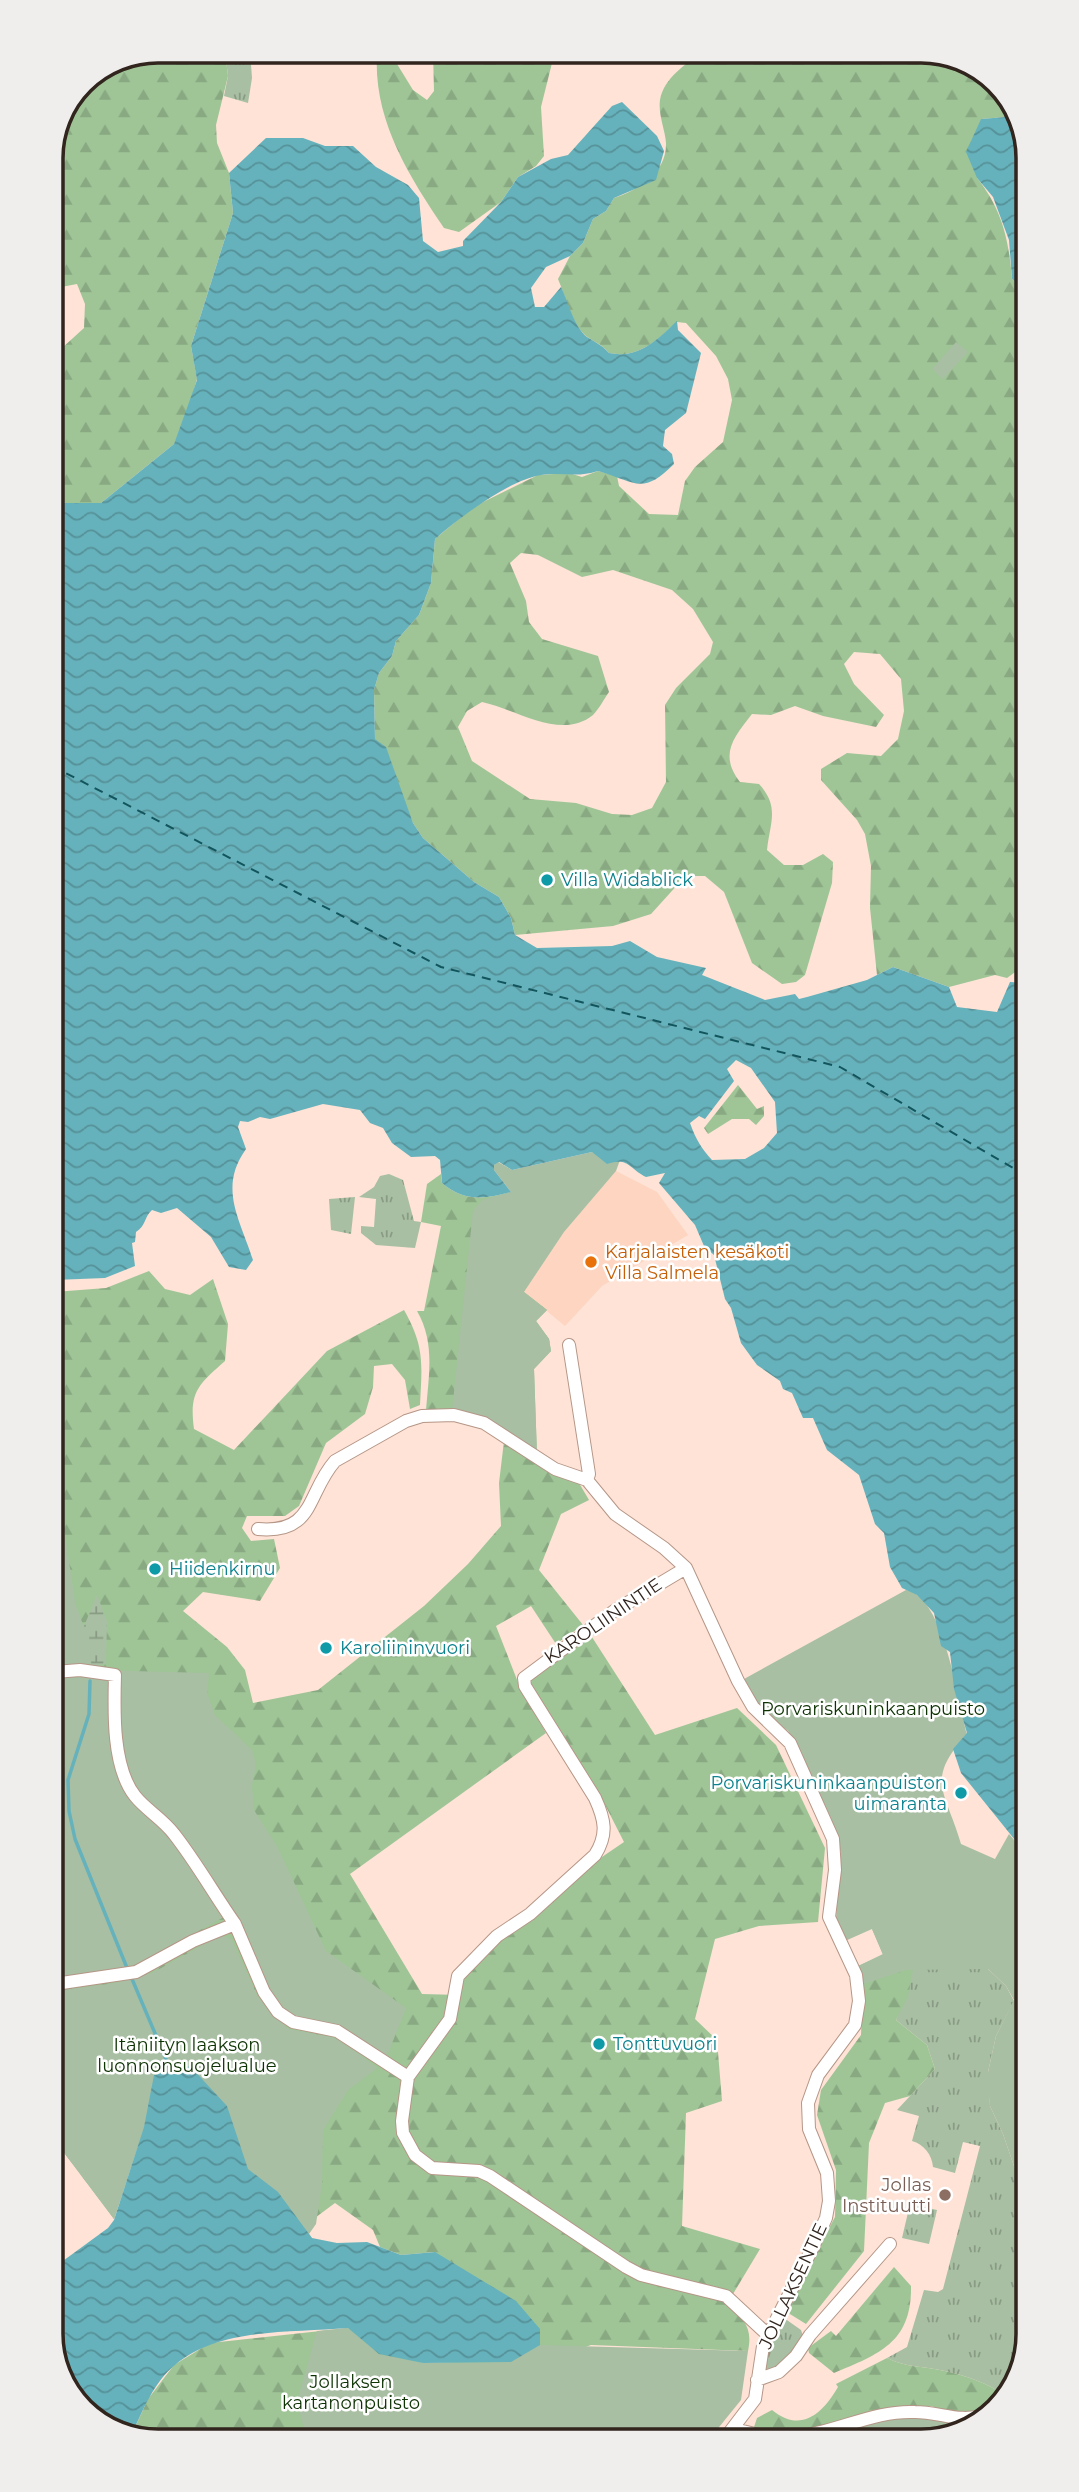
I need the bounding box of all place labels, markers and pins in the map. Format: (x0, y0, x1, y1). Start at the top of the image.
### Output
place label: Villa Widablick (561, 869, 693, 891)
marker: Villa Widablick (539, 872, 555, 888)
place label: Karjalaisten kesäkoti Villa Salmela (605, 1241, 789, 1284)
marker: Karjalaisten kesäkoti Villa Salmela (583, 1254, 599, 1270)
place label: Hiidenkirnu (169, 1558, 276, 1580)
marker: Hiidenkirnu (147, 1561, 163, 1577)
place label: Karoliininvuori (340, 1637, 470, 1659)
marker: Karoliininvuori (318, 1640, 334, 1656)
place label: Porvariskuninkaanpuiston uimaranta (711, 1772, 947, 1815)
marker: Porvariskuninkaanpuiston uimaranta (953, 1785, 969, 1801)
place label: Tonttuvuori (613, 2033, 717, 2055)
marker: Tonttuvuori (591, 2036, 607, 2052)
place label: Jollas Instituutti (842, 2174, 931, 2217)
marker: Jollas Instituutti (937, 2187, 953, 2203)

